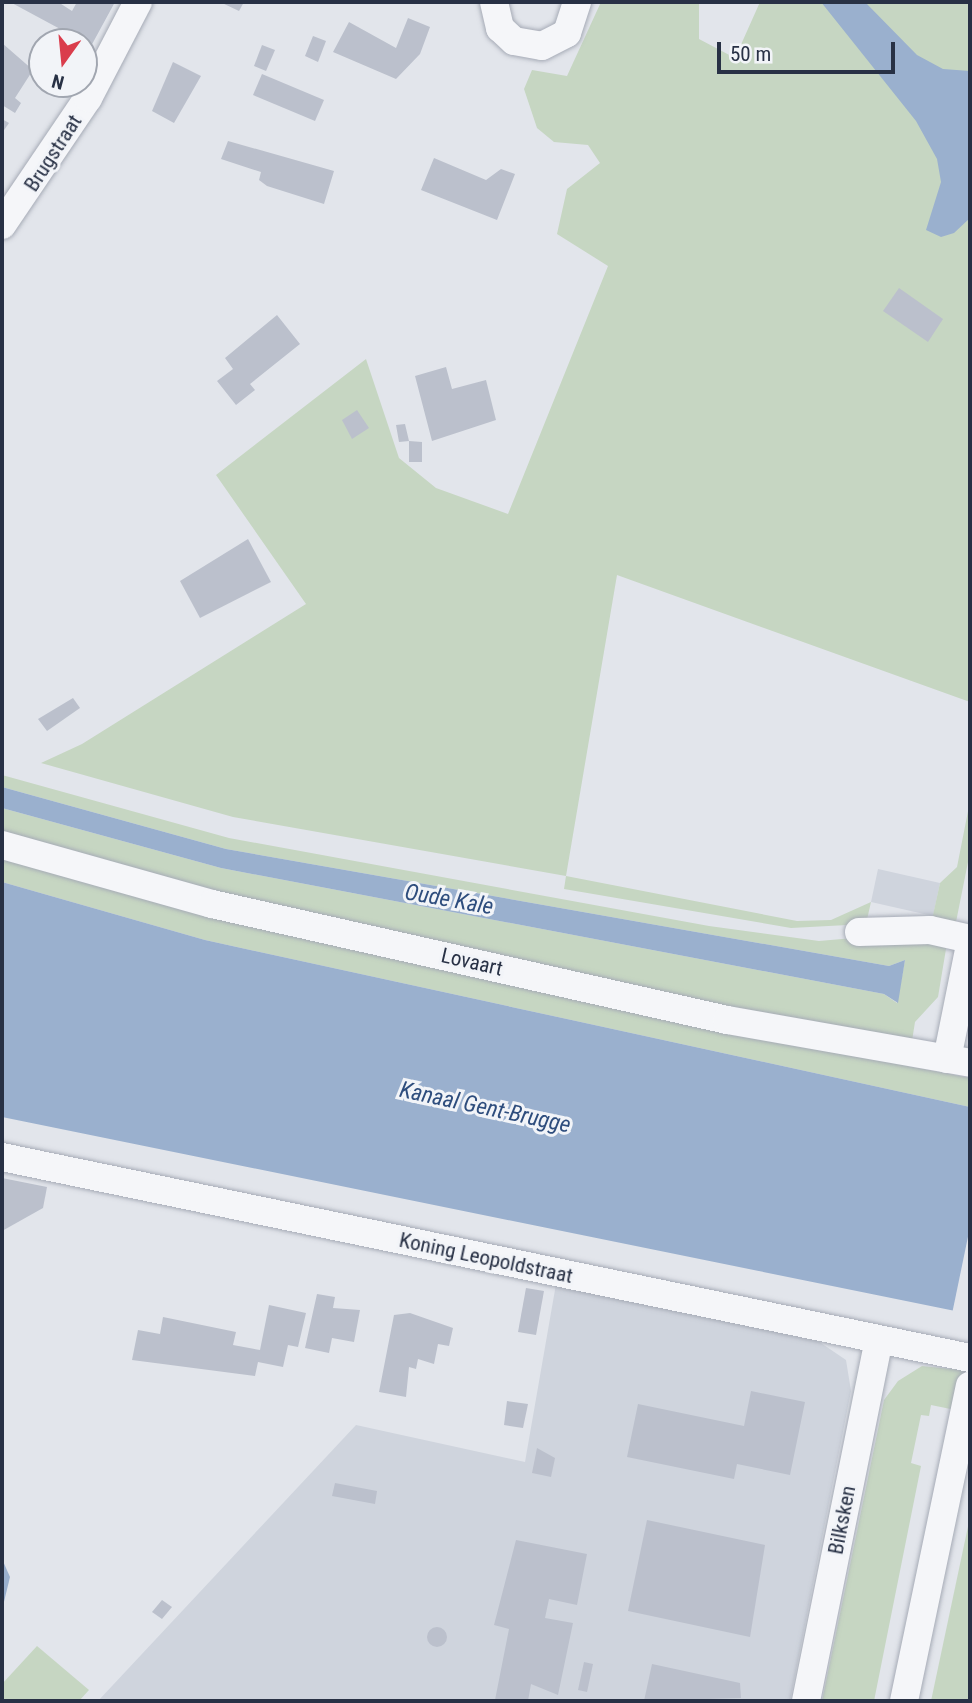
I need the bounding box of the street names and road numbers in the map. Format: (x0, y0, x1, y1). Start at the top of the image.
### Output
street label: Brugstraat (19, 110, 87, 196)
street label: Lovaart (439, 943, 505, 981)
street label: Koning Leopoldstraat (397, 1227, 575, 1289)
street label: Bilksken (823, 1484, 861, 1556)

